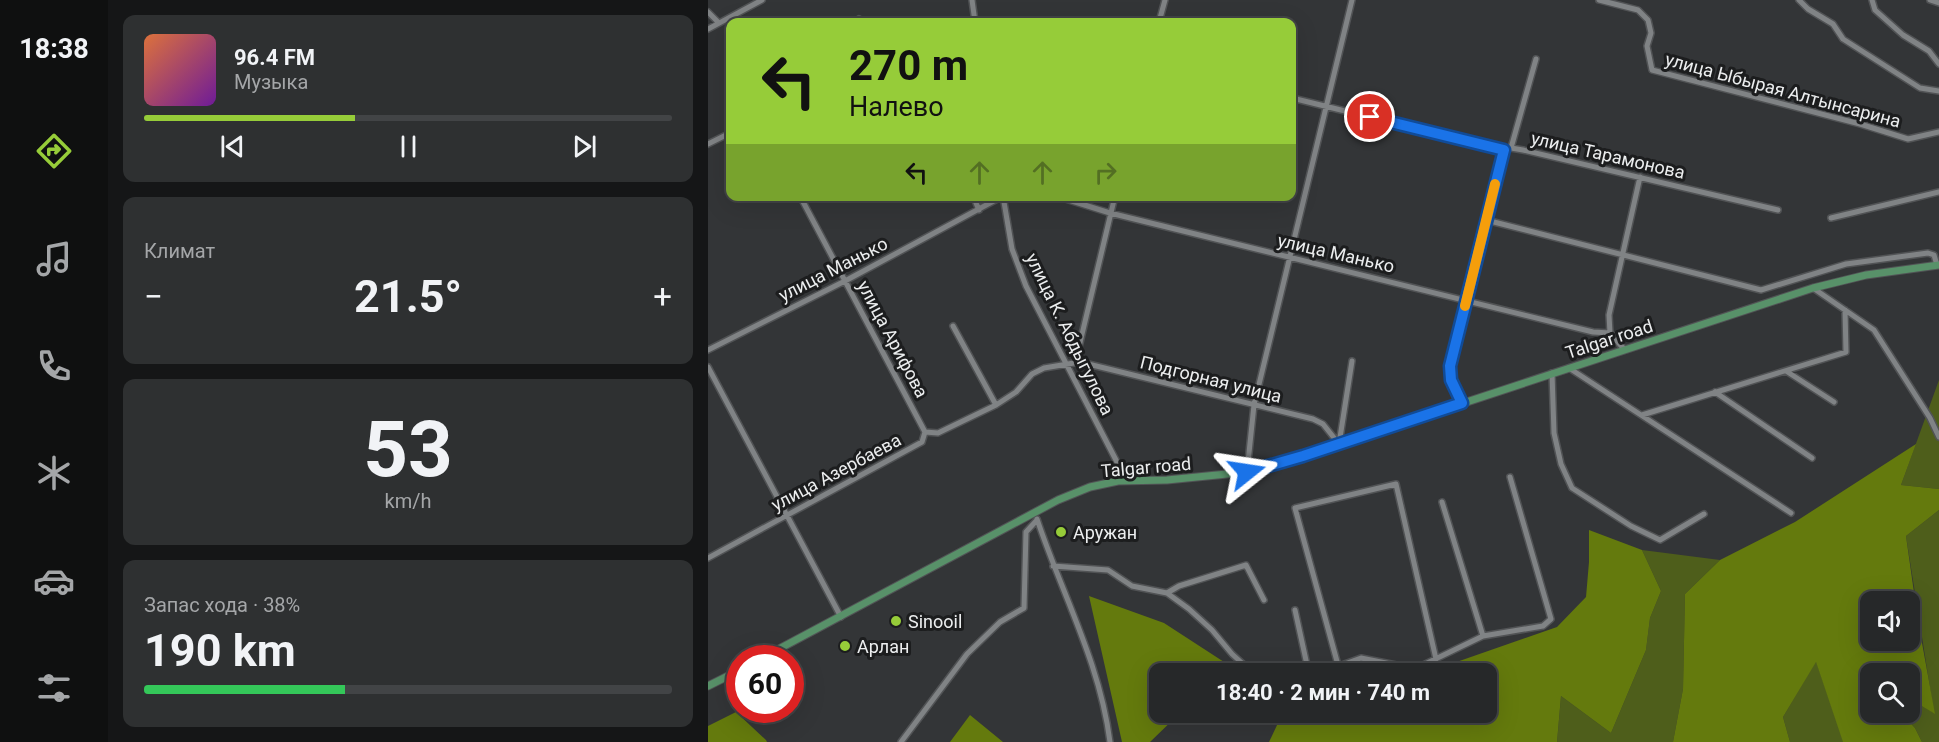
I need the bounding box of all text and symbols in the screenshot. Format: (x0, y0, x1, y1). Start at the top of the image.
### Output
text: 18:38 (19, 33, 89, 65)
text: 270 m (849, 41, 968, 90)
icon: left (750, 42, 828, 120)
text: 96.4 FM (234, 45, 315, 70)
street label: улица Ыбырая Алтынсарина (1663, 48, 1903, 132)
text: Музыка (234, 70, 308, 94)
text: Налево (849, 91, 944, 123)
pin (1344, 91, 1395, 142)
icon: arrive (1353, 100, 1386, 133)
street label: улица Тарамонова (1529, 127, 1687, 183)
icon: directions (33, 130, 75, 172)
icon: previous (216, 130, 249, 163)
icon: pause (392, 130, 425, 163)
icon: next (568, 130, 601, 163)
icon: left (900, 156, 933, 189)
icon: ahead (963, 156, 996, 189)
icon: ahead (1026, 156, 1059, 189)
icon: right (1089, 156, 1122, 189)
street label: улица Манько (1275, 229, 1397, 277)
street label: улица Манько (775, 233, 891, 305)
icon: music (33, 238, 75, 280)
text: Климат (144, 239, 215, 263)
street label: улица К. Абдыгулова (1022, 250, 1118, 418)
text: 21.5° (354, 270, 462, 323)
text: − (144, 277, 163, 316)
text: + (653, 277, 672, 316)
street label: улица Арифова (853, 277, 933, 401)
street label: Talgar road (1563, 315, 1655, 363)
icon: phone (33, 345, 75, 387)
street label: Подгорная улица (1138, 351, 1284, 407)
text: 53 (363, 404, 453, 495)
street label: улица Азербаева (768, 429, 904, 515)
position arrow (1215, 440, 1279, 504)
icon: climate (33, 452, 75, 494)
street label: Talgar road (1100, 453, 1192, 481)
text: km/h (385, 489, 431, 513)
place label: Аружан (1073, 522, 1137, 543)
marker: Аружан (1054, 525, 1068, 539)
icon: car (33, 560, 75, 602)
map controls (1860, 591, 1920, 723)
button: sound (1860, 591, 1920, 651)
text: Запас хода · 38% (144, 593, 300, 617)
place label: Sinooil (908, 611, 962, 632)
marker: Sinooil (889, 614, 903, 628)
text: 190 km (144, 624, 296, 677)
place label: Арлан (857, 636, 909, 657)
marker: Арлан (838, 639, 852, 653)
speed limit sign: 60 (726, 645, 804, 723)
button: search (1860, 663, 1920, 723)
icon: filters (33, 667, 75, 709)
text: 18:40 · 2 мин · 740 m (1216, 680, 1430, 705)

